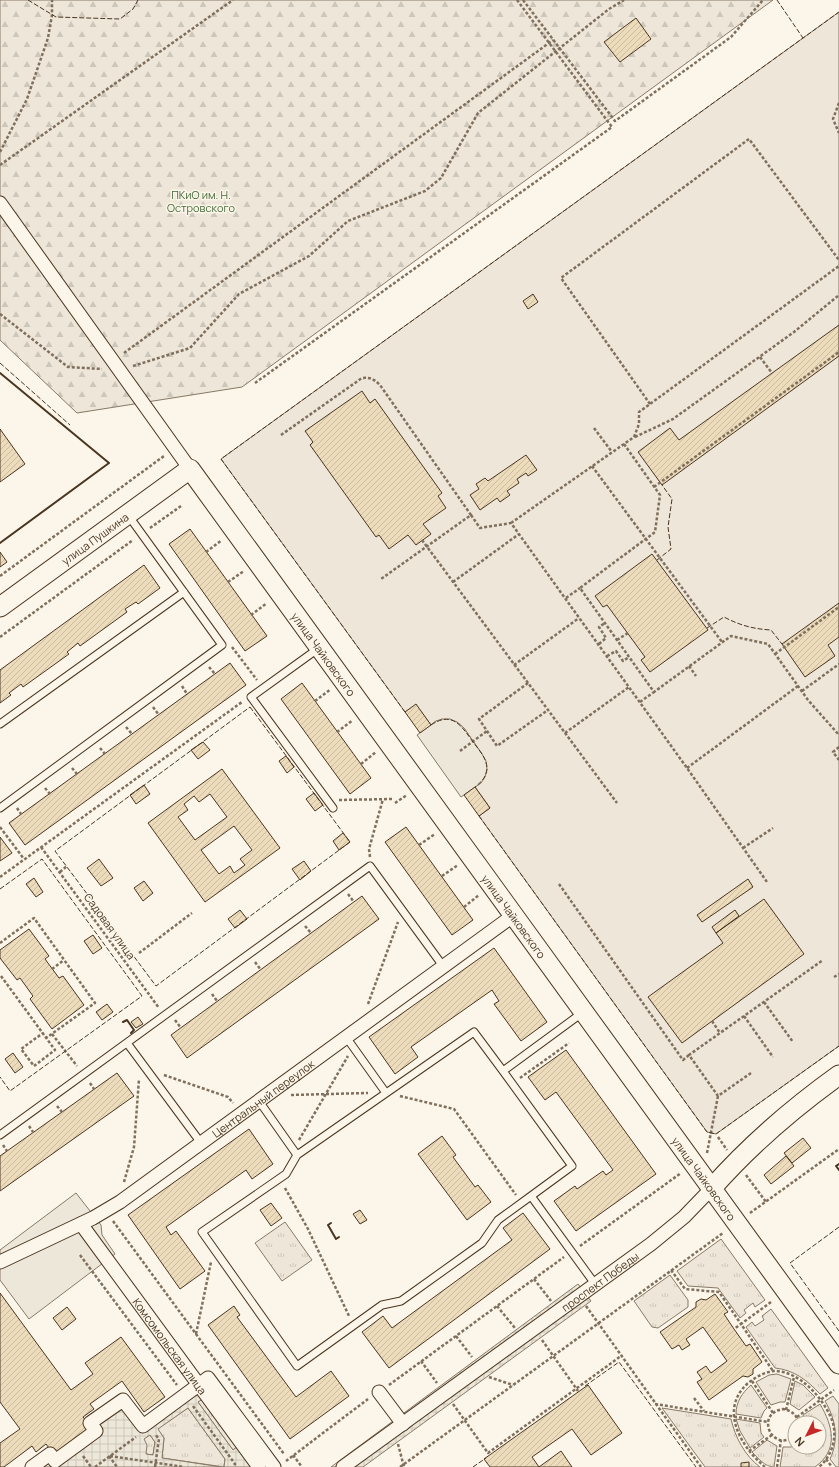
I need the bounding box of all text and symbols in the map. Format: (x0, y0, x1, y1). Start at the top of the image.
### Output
park label: ПКиО им. Н. Островского (167, 187, 235, 215)
street label: улица Пушкина (58, 509, 131, 568)
street label: улица Чайковского (288, 609, 360, 699)
street label: улица Чайковского (479, 871, 550, 961)
street label: Садовая улица (81, 890, 139, 962)
street label: Центральный переулок (209, 1055, 317, 1140)
street label: улица Чайковского (669, 1133, 740, 1224)
street label: проспект Победы (558, 1248, 642, 1314)
street label: Комсомольская улица (130, 1295, 211, 1397)
north arrow (787, 1415, 827, 1455)
text: N (791, 1434, 807, 1450)

